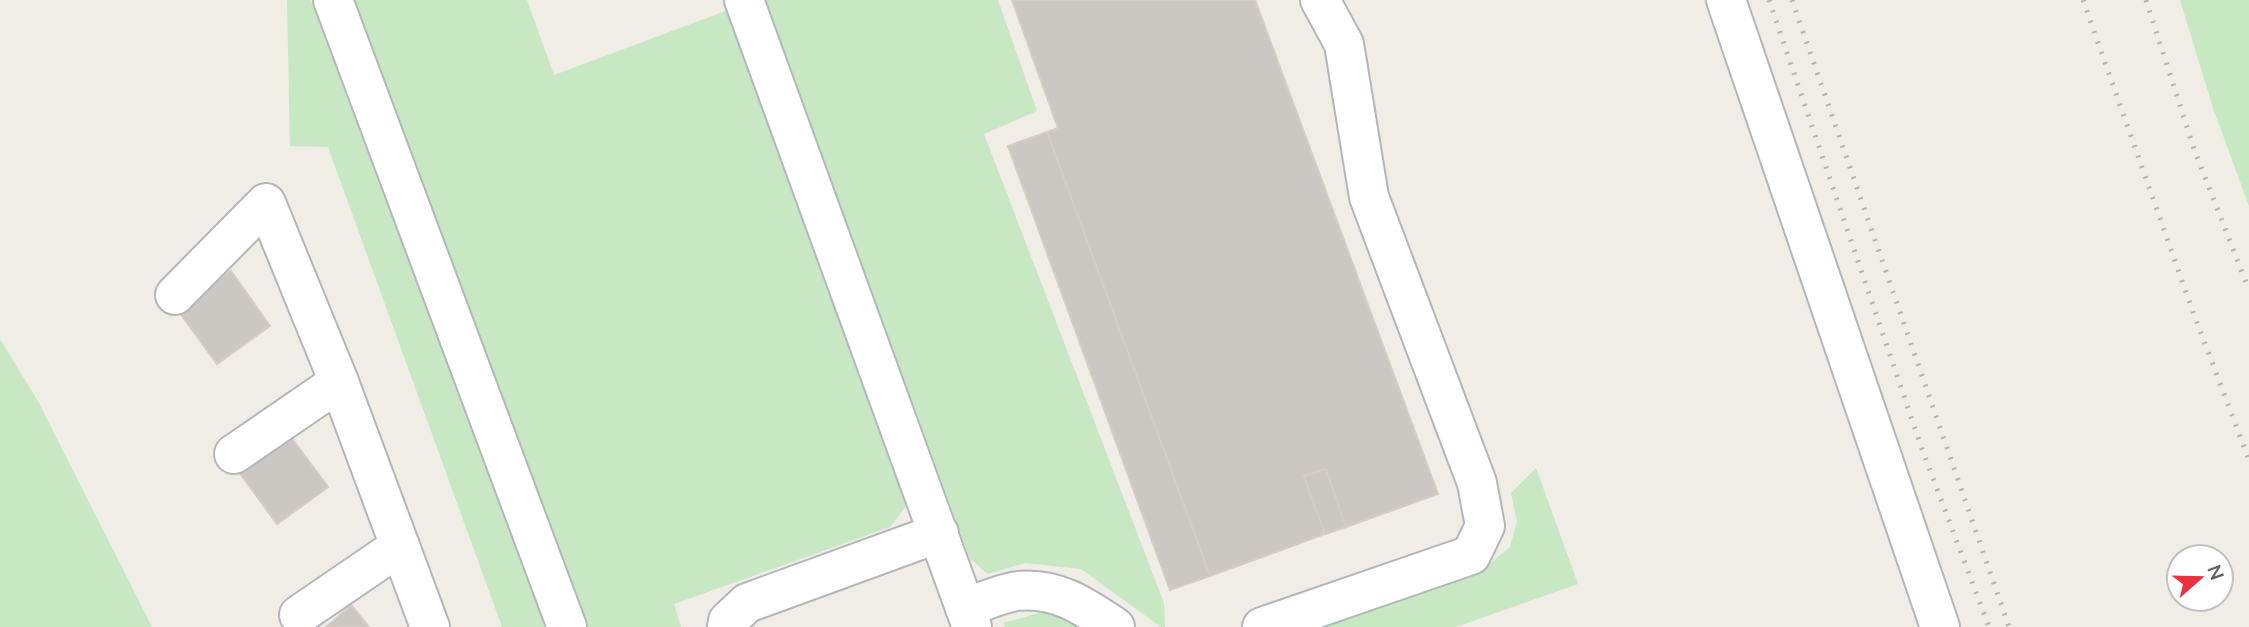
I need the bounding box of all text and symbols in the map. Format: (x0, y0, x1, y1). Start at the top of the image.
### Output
north arrow (2165, 543, 2235, 613)
text: N (2200, 561, 2230, 584)

